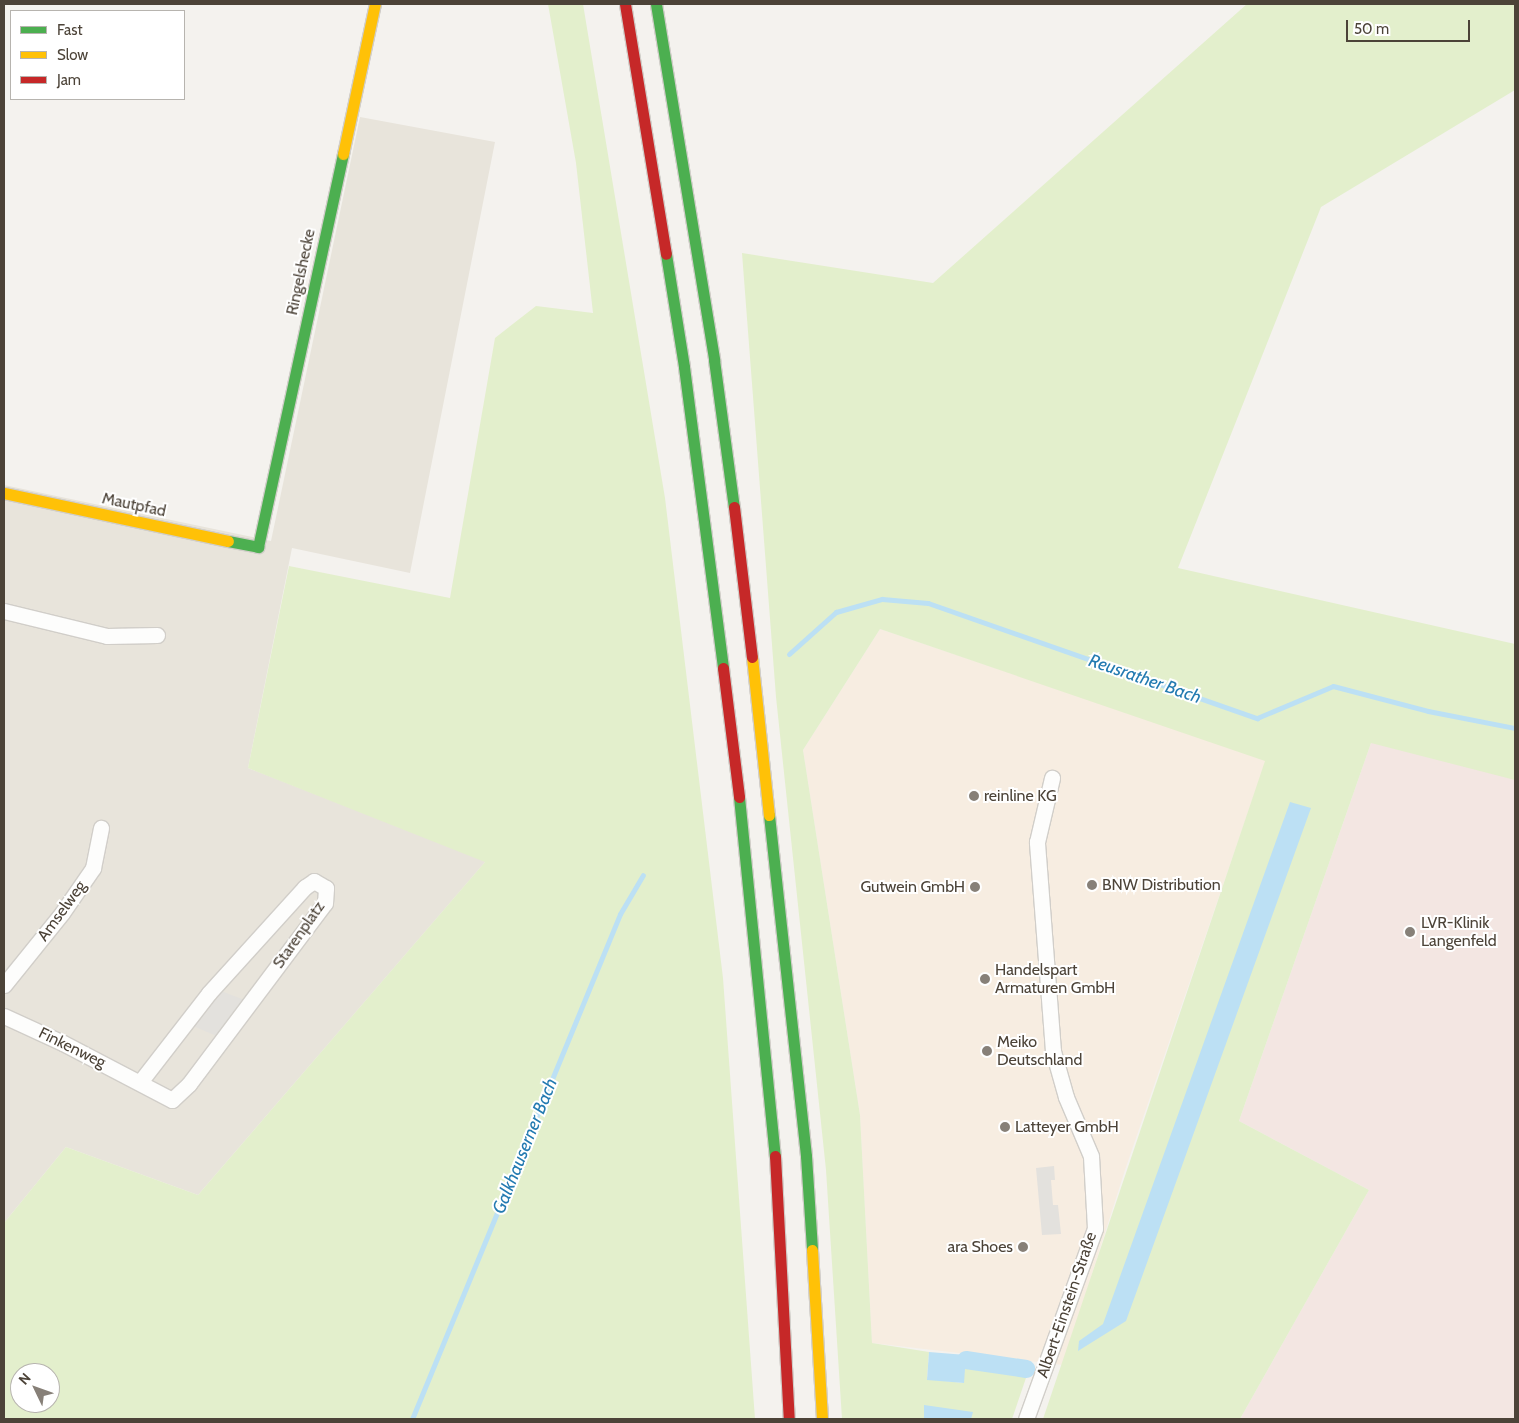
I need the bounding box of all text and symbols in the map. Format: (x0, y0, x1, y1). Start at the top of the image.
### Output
legend (10, 10, 185, 100)
scale bar (1349, 10, 1473, 42)
text: 50 m (1354, 20, 1389, 38)
text: Fast (57, 21, 82, 39)
text: Slow (57, 46, 88, 64)
text: Jam (57, 71, 81, 89)
street label: Ringelshecke (283, 227, 319, 317)
street label: Mautpfad (100, 489, 168, 521)
water label: Reusrather Bach (1086, 650, 1204, 708)
place label: reinline KG (984, 786, 1057, 806)
marker: reinline KG (968, 790, 980, 802)
place label: BNW Distribution (1102, 875, 1221, 895)
street label: Amselweg (34, 877, 90, 945)
place label: Gutwein GmbH (860, 877, 965, 897)
marker: BNW Distribution (1086, 879, 1098, 891)
marker: Gutwein GmbH (969, 881, 981, 893)
street label: Starenplatz (269, 898, 329, 972)
place label: LVR-Klinik Langenfeld (1421, 913, 1497, 951)
marker: LVR-Klinik Langenfeld (1403, 925, 1417, 939)
place label: Handelspart Armaturen GmbH (995, 960, 1115, 998)
marker: Handelspart Armaturen GmbH (979, 973, 991, 985)
street label: Finkenweg (35, 1024, 109, 1072)
place label: Meiko Deutschland (997, 1032, 1082, 1070)
marker: Meiko Deutschland (981, 1045, 993, 1057)
water label: Galkhauserner Bach (488, 1075, 562, 1217)
place label: Latteyer GmbH (1015, 1117, 1119, 1137)
marker: Latteyer GmbH (999, 1121, 1011, 1133)
street label: Albert-Einstein-Straße (1033, 1230, 1101, 1380)
place label: ara Shoes (948, 1237, 1013, 1257)
marker: ara Shoes (1017, 1241, 1029, 1253)
north arrow (10, 1363, 60, 1413)
text: N (15, 1369, 35, 1388)

